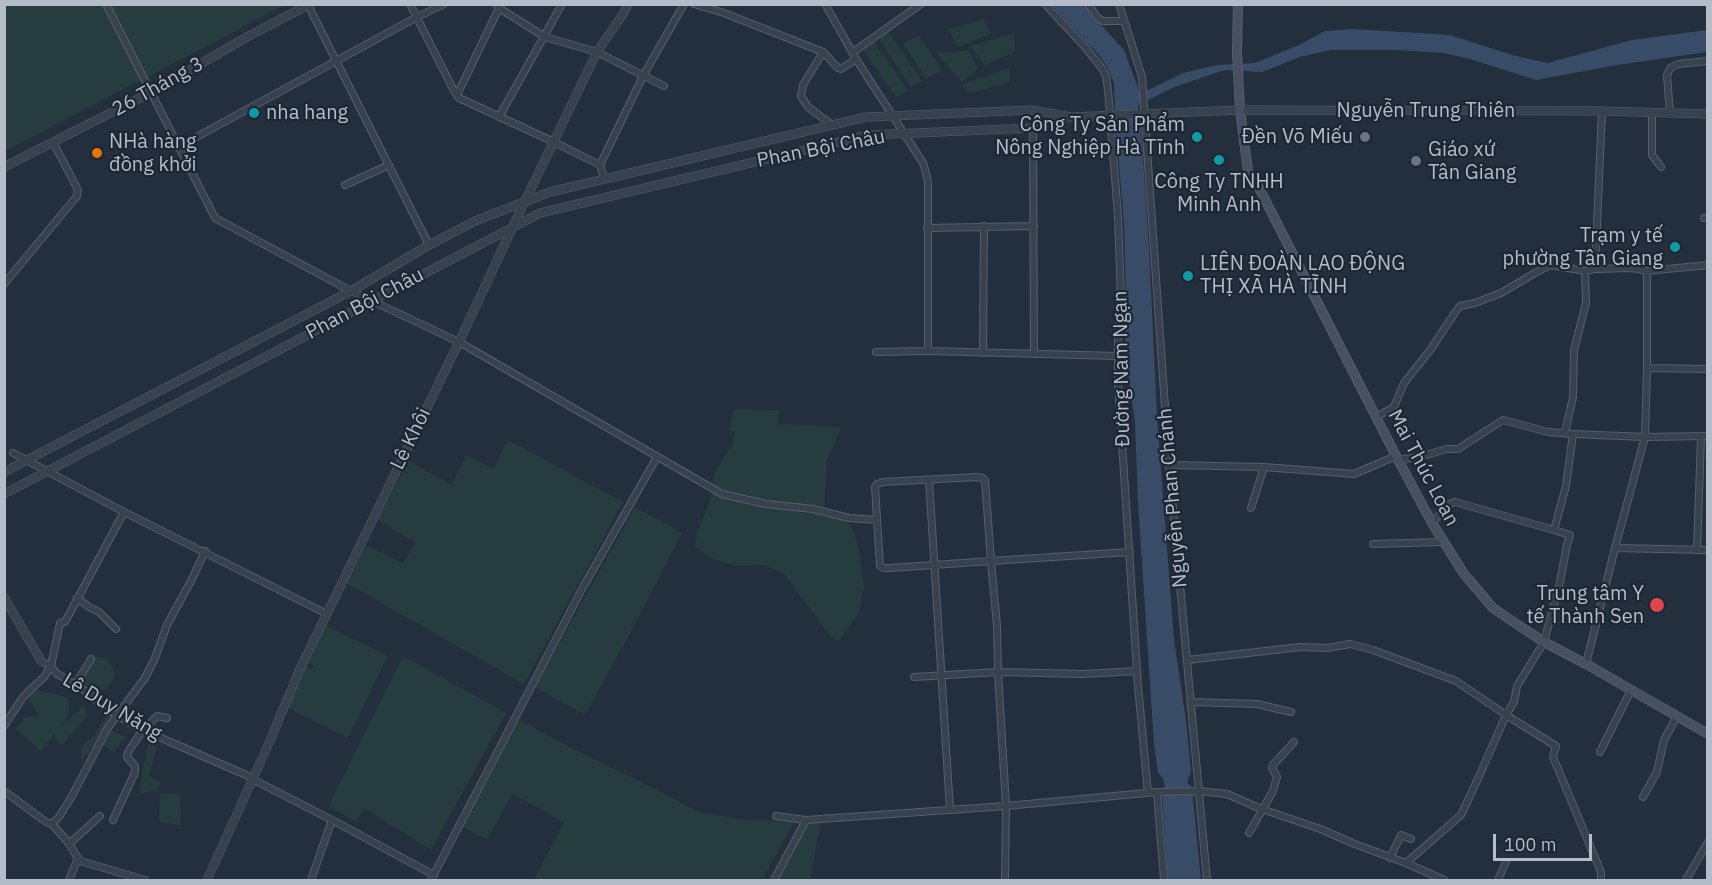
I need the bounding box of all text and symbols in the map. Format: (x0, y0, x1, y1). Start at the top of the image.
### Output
street label: 26 Tháng 3 (108, 52, 208, 122)
street label: Nguyễn Trung Thiên (1337, 99, 1515, 123)
place label: nha hang (266, 101, 348, 125)
marker: nha hang (247, 106, 261, 120)
place label: Công Ty Sản Phẩm Nông Nghiệp Hà Tĩnh (995, 113, 1185, 160)
street label: Phan Bội Châu (755, 125, 887, 173)
place label: Đền Võ Miếu (1241, 125, 1353, 149)
place label: NHà hàng đồng khởi (109, 130, 197, 177)
marker: Công Ty Sản Phẩm Nông Nghiệp Hà Tĩnh (1190, 130, 1204, 144)
marker: Đền Võ Miếu (1358, 130, 1372, 144)
place label: Giáo xứ Tân Giang (1428, 138, 1516, 185)
marker: NHà hàng đồng khởi (90, 146, 104, 160)
marker: Công Ty TNHH Minh Anh (1212, 153, 1226, 167)
marker: Giáo xứ Tân Giang (1409, 154, 1423, 168)
place label: Công Ty TNHH Minh Anh (1154, 170, 1284, 217)
place label: Trạm y tế phường Tân Giang (1503, 224, 1663, 271)
marker: Trạm y tế phường Tân Giang (1668, 240, 1682, 254)
place label: LIÊN ĐOÀN LAO ĐỘNG THỊ XÃ HÀ TĨNH (1200, 252, 1405, 299)
street label: Phan Bội Châu (302, 263, 428, 345)
marker: LIÊN ĐOÀN LAO ĐỘNG THỊ XÃ HÀ TĨNH (1181, 269, 1195, 283)
street label: Đường Nam Ngạn (1109, 291, 1135, 447)
street label: Lê Khôi (386, 404, 436, 474)
street label: Mai Thúc Loan (1382, 406, 1464, 530)
street label: Nguyễn Phan Chánh (1153, 407, 1193, 589)
place label: Trung tâm Y tế Thành Sen (1526, 582, 1644, 629)
marker: Trung tâm Y tế Thành Sen (1648, 596, 1666, 614)
street label: Lê Duy Năng (58, 668, 166, 746)
scale bar (1496, 822, 1595, 860)
text: 100 m (1504, 833, 1556, 856)

